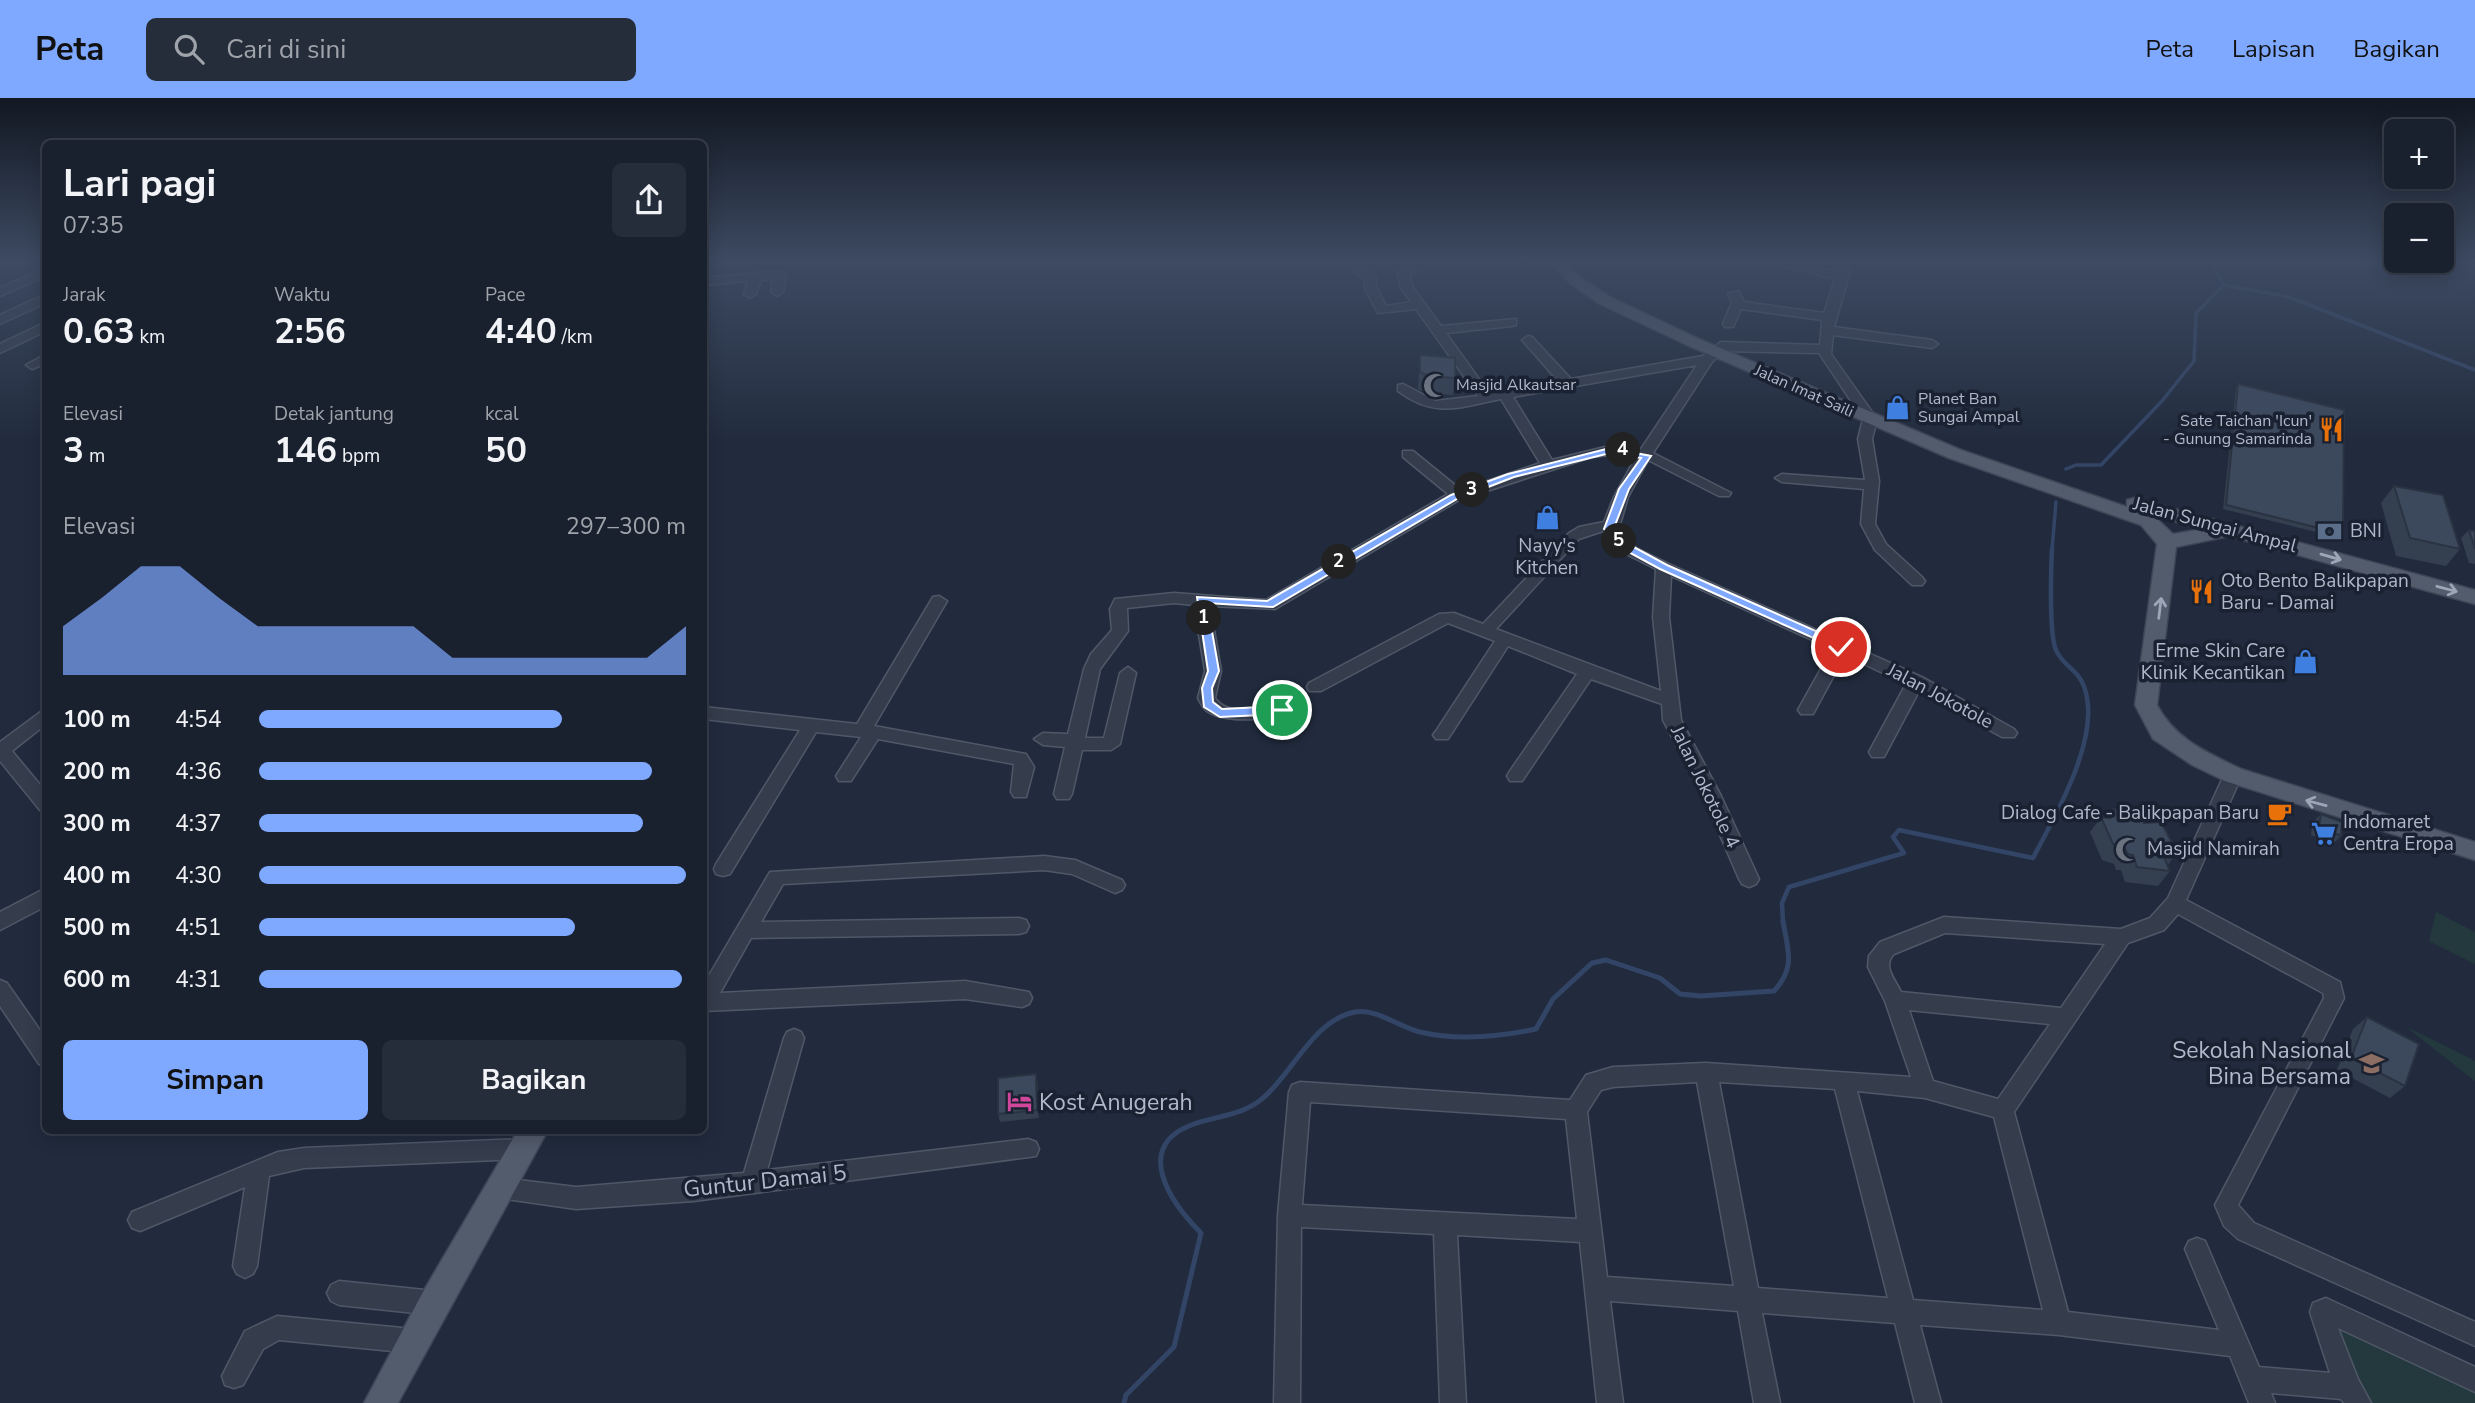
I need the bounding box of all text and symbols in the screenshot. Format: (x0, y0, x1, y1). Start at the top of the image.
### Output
search box (146, 18, 636, 81)
text: Peta (35, 27, 104, 72)
icon: search (170, 30, 208, 68)
text: Cari di sini (226, 32, 346, 67)
text: Peta (2145, 33, 2194, 65)
text: Lapisan (2232, 33, 2315, 65)
text: Bagikan (2353, 33, 2440, 65)
map controls (2384, 119, 2454, 273)
button: + (2384, 119, 2454, 189)
text: Lari pagi (63, 158, 216, 209)
button: share (612, 163, 686, 237)
button: − (2384, 203, 2454, 273)
text: 07:35 (63, 210, 123, 241)
text: Jarak (63, 282, 106, 308)
text: Waktu (274, 282, 330, 308)
text: Pace (485, 282, 525, 308)
text: 0.63 (63, 308, 135, 355)
text: 2:56 (274, 308, 346, 355)
text: 4:40 (485, 308, 557, 355)
text: km (135, 324, 165, 350)
text: /km (557, 324, 593, 350)
street label: Jalan Imat Saili (1750, 359, 1857, 423)
mosque icon: Masjid Alkautsar (1422, 371, 1450, 399)
place label: Masjid Alkautsar (1456, 374, 1576, 396)
place label: Planet Ban Sungai Ampal (1918, 388, 2020, 428)
shop icon: Planet Ban Sungai Ampal (1884, 394, 1912, 422)
text: Elevasi (63, 401, 123, 427)
text: Detak jantung (274, 401, 394, 427)
text: kcal (485, 401, 519, 427)
place label: Sate Taichan 'Icun' - Gunung Samarinda (2163, 410, 2312, 450)
restaurant icon: Sate Taichan 'Icun' - Gunung Samarinda (2318, 416, 2346, 444)
text: 3 (63, 427, 84, 474)
text: 146 (274, 427, 337, 474)
text: 50 (485, 427, 527, 474)
pin: 4 (1606, 432, 1640, 468)
text: 4 (1617, 436, 1628, 462)
text: m (84, 443, 105, 469)
text: bpm (337, 443, 380, 469)
pin: 3 (1454, 472, 1490, 508)
text: 3 (1466, 476, 1477, 502)
street label: Jalan Sungai Ampal (2129, 490, 2300, 559)
shop icon: Nayy's Kitchen (1533, 504, 1561, 532)
text: Elevasi (63, 511, 135, 542)
text: 297–300 m (566, 511, 686, 542)
bank icon: BNI (2316, 517, 2344, 545)
place label: BNI (2350, 518, 2382, 544)
pin: 5 (1602, 524, 1636, 558)
text: 5 (1613, 527, 1624, 553)
place label: Nayy's Kitchen (1515, 533, 1579, 581)
pin: 2 (1322, 545, 1356, 580)
text: 2 (1333, 548, 1344, 574)
one-way arrow (2320, 551, 2342, 564)
place label: Oto Bento Balikpapan Baru - Damai (2221, 568, 2409, 616)
restaurant icon: Oto Bento Balikpapan Baru - Damai (2187, 578, 2215, 606)
one-way arrow (2435, 583, 2457, 596)
one-way arrow (2153, 597, 2166, 620)
pin: 1 (1186, 601, 1222, 636)
text: 1 (1198, 604, 1209, 630)
pin (1811, 617, 1871, 677)
icon: check (1822, 628, 1860, 666)
place label: Erme Skin Care Klinik Kecantikan (2141, 638, 2285, 686)
shop icon: Erme Skin Care Klinik Kecantikan (2291, 648, 2319, 676)
street label: Jalan Jokotole (1881, 657, 1998, 735)
pin (1252, 680, 1312, 740)
icon: arrive (1263, 691, 1301, 729)
text: 100 m (63, 704, 131, 735)
text: 4:54 (175, 704, 222, 735)
street label: Jalan Jokotole 4 (1664, 721, 1746, 853)
text: 200 m (63, 756, 131, 787)
text: 4:36 (175, 756, 222, 787)
one-way arrow (2305, 795, 2327, 808)
cafe icon: Dialog Cafe - Balikpapan Baru (2265, 799, 2293, 827)
place label: Dialog Cafe - Balikpapan Baru (2001, 800, 2259, 826)
text: 300 m (63, 808, 131, 839)
text: 4:37 (175, 808, 222, 839)
place label: Indomaret Centra Eropa (2343, 809, 2454, 857)
supermarket icon: Indomaret Centra Eropa (2309, 819, 2337, 847)
mosque icon: Masjid Namirah (2113, 835, 2141, 863)
place label: Masjid Namirah (2147, 836, 2280, 862)
text: 400 m (63, 860, 131, 891)
text: 4:30 (175, 860, 222, 891)
text: 500 m (63, 912, 131, 943)
text: 4:51 (175, 912, 222, 943)
text: 600 m (63, 964, 131, 995)
text: 4:31 (175, 964, 222, 995)
place label: Sekolah Nasional Bina Bersama (2172, 1035, 2351, 1092)
button: Simpan (63, 1040, 368, 1120)
button: Bagikan (382, 1040, 686, 1120)
school or university icon: Sekolah Nasional Bina Bersama (2357, 1049, 2385, 1077)
place label: Kost Anugerah (1039, 1087, 1193, 1118)
hotel icon: Kost Anugerah (1005, 1088, 1033, 1116)
street label: Guntur Damai 5 (682, 1157, 848, 1205)

